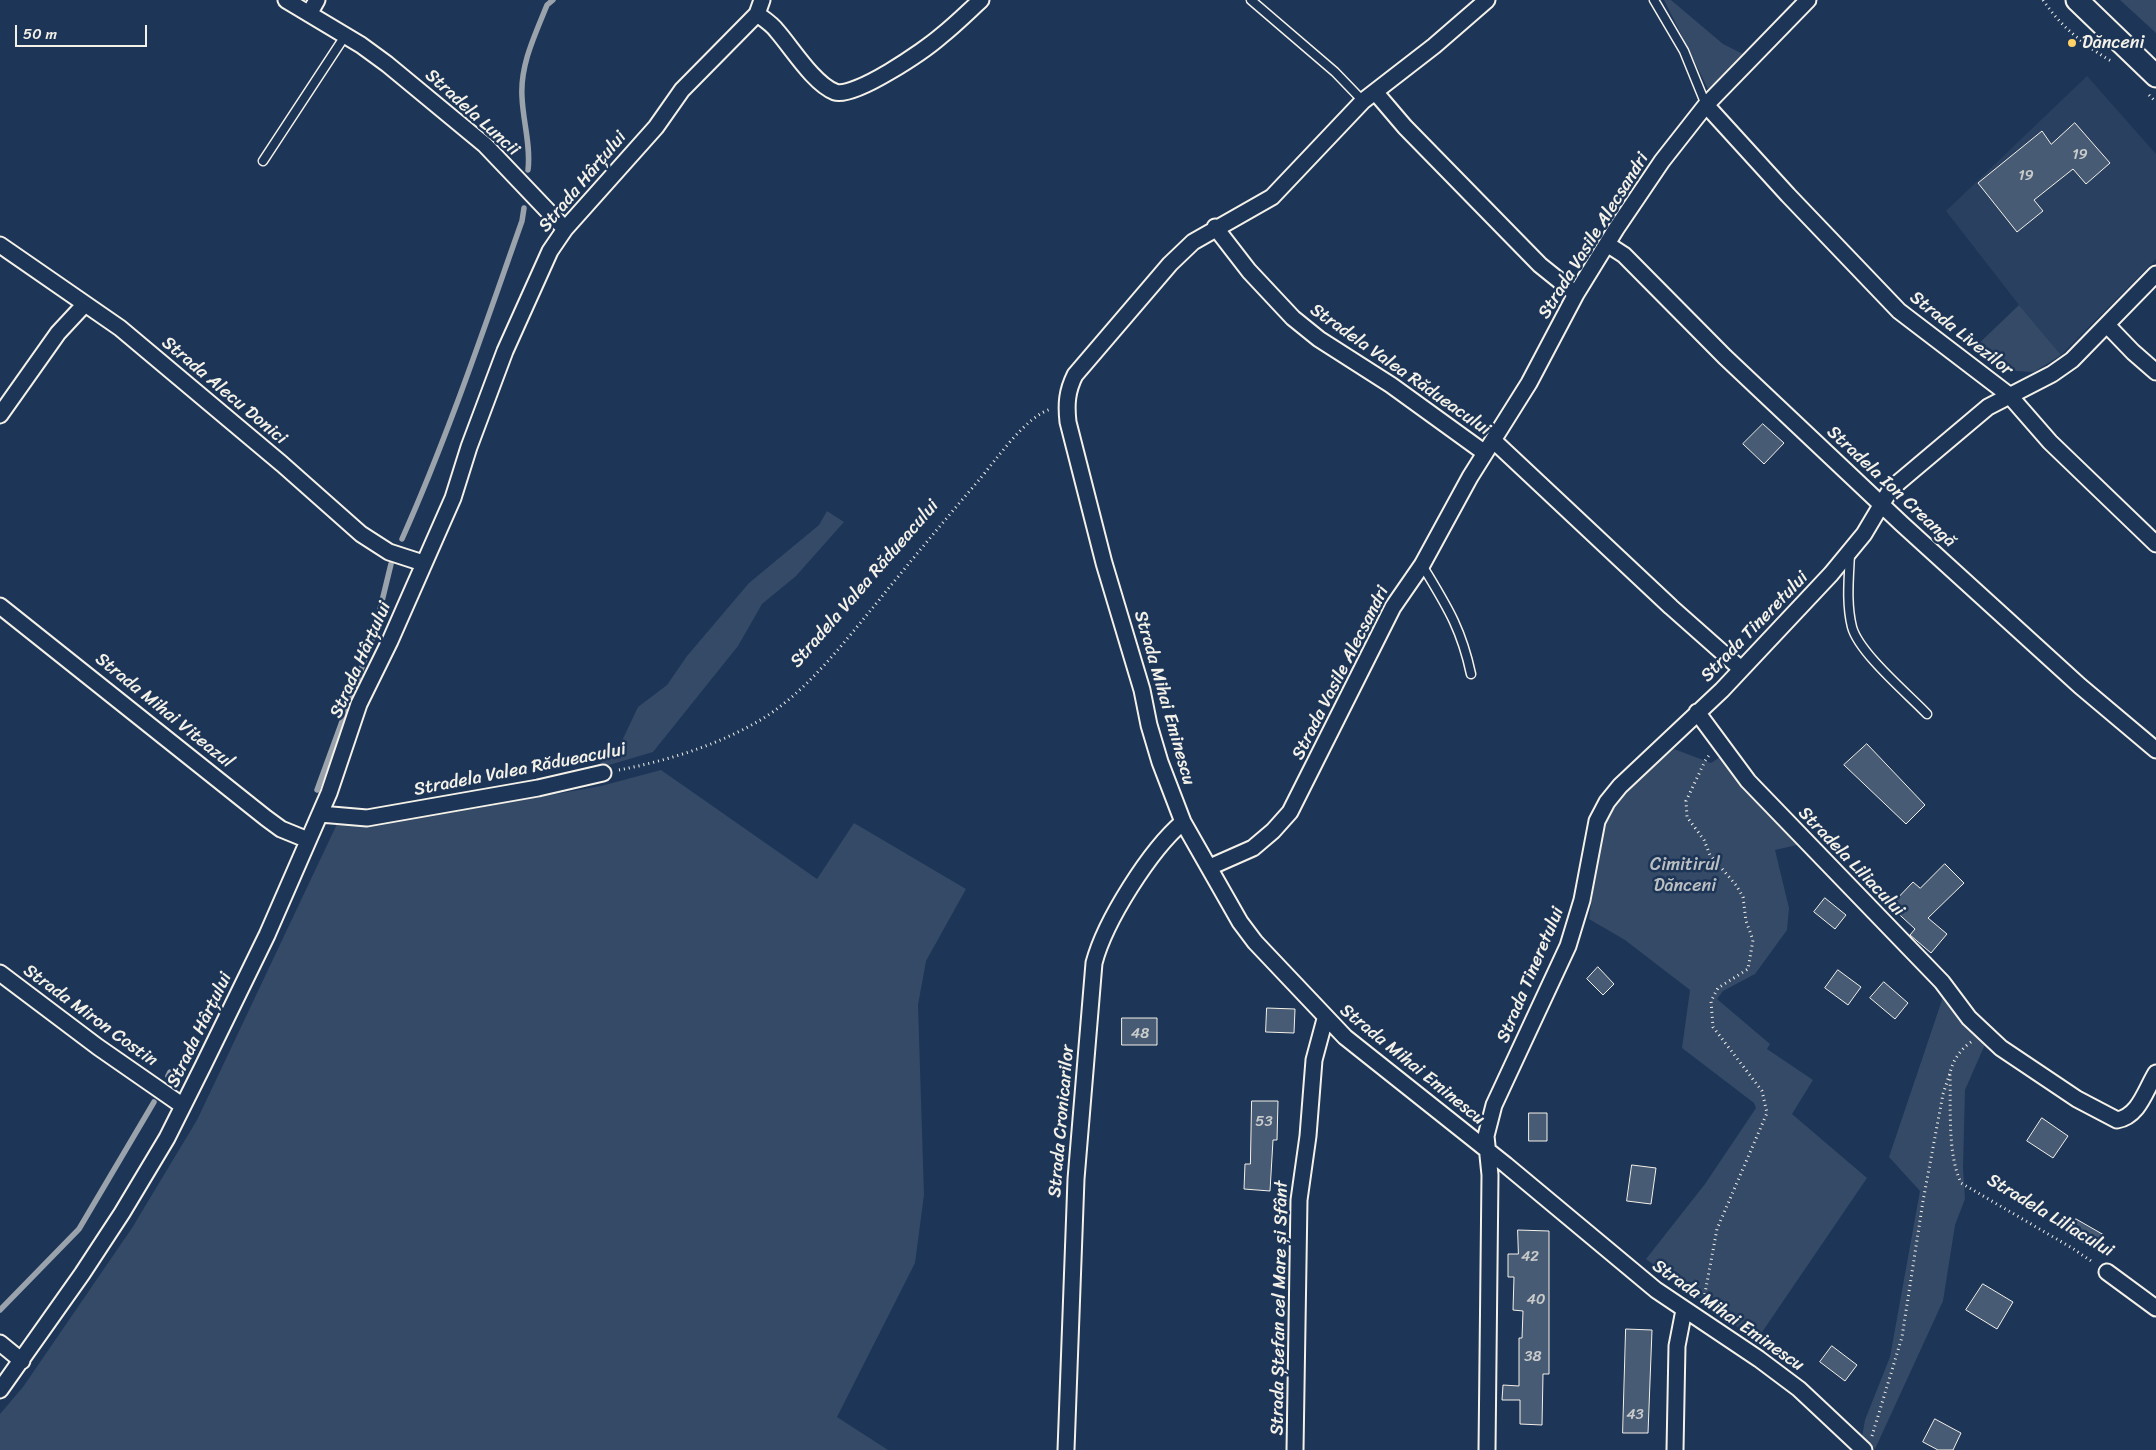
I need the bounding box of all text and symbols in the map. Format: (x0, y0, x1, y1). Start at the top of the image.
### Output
scale bar (18, 15, 150, 47)
text: 50 m (23, 21, 57, 47)
place label: Dănceni (2082, 32, 2144, 54)
marker: Dănceni (2066, 37, 2078, 49)
street label: Stradela Luncii (420, 65, 524, 161)
street label: Strada Hârțului (534, 127, 632, 237)
house number: 19 (2072, 146, 2088, 164)
street label: Strada Vasile Alecsandri (1534, 149, 1654, 323)
house number: 19 (2018, 167, 2034, 185)
street label: Strada Livezilor (1905, 287, 2017, 381)
street label: Stradela Valea Rădueacului (1306, 299, 1494, 441)
street label: Strada Alecu Donici (157, 332, 291, 450)
street label: Stradela Ion Creangă (1822, 422, 1960, 552)
street label: Stradela Valea Rădueacului (786, 496, 944, 672)
street label: Strada Tineretului (1697, 567, 1813, 687)
street label: Strada Vasile Alecsandri (1288, 583, 1394, 763)
street label: Strada Hârțului (326, 598, 396, 722)
street label: Strada Mihai Eminescu (1129, 608, 1199, 788)
street label: Strada Mihai Viteazul (90, 649, 238, 773)
street label: Stradela Valea Rădueacului (412, 739, 628, 801)
street label: Stradela Liliacului (1793, 803, 1909, 921)
park label: Cimitirul Dănceni (1650, 854, 1720, 896)
street label: Strada Tineretului (1493, 904, 1569, 1046)
street label: Strada Miron Costin (19, 960, 161, 1072)
street label: Strada Hârțului (163, 969, 237, 1091)
street label: Strada Mihai Eminescu (1335, 1000, 1489, 1130)
house number: 48 (1131, 1025, 1149, 1043)
street label: Strada Cronicarilor (1045, 1044, 1079, 1198)
house number: 53 (1255, 1113, 1273, 1131)
street label: Stradela Liliacului (1983, 1170, 2117, 1262)
street label: Strada Ștefan cel Mare și Sfânt (1267, 1180, 1293, 1436)
house number: 42 (1521, 1248, 1539, 1266)
street label: Strada Mihai Eminescu (1648, 1255, 1808, 1377)
house number: 40 (1527, 1291, 1545, 1309)
house number: 38 (1524, 1348, 1542, 1366)
house number: 43 (1626, 1406, 1644, 1424)

